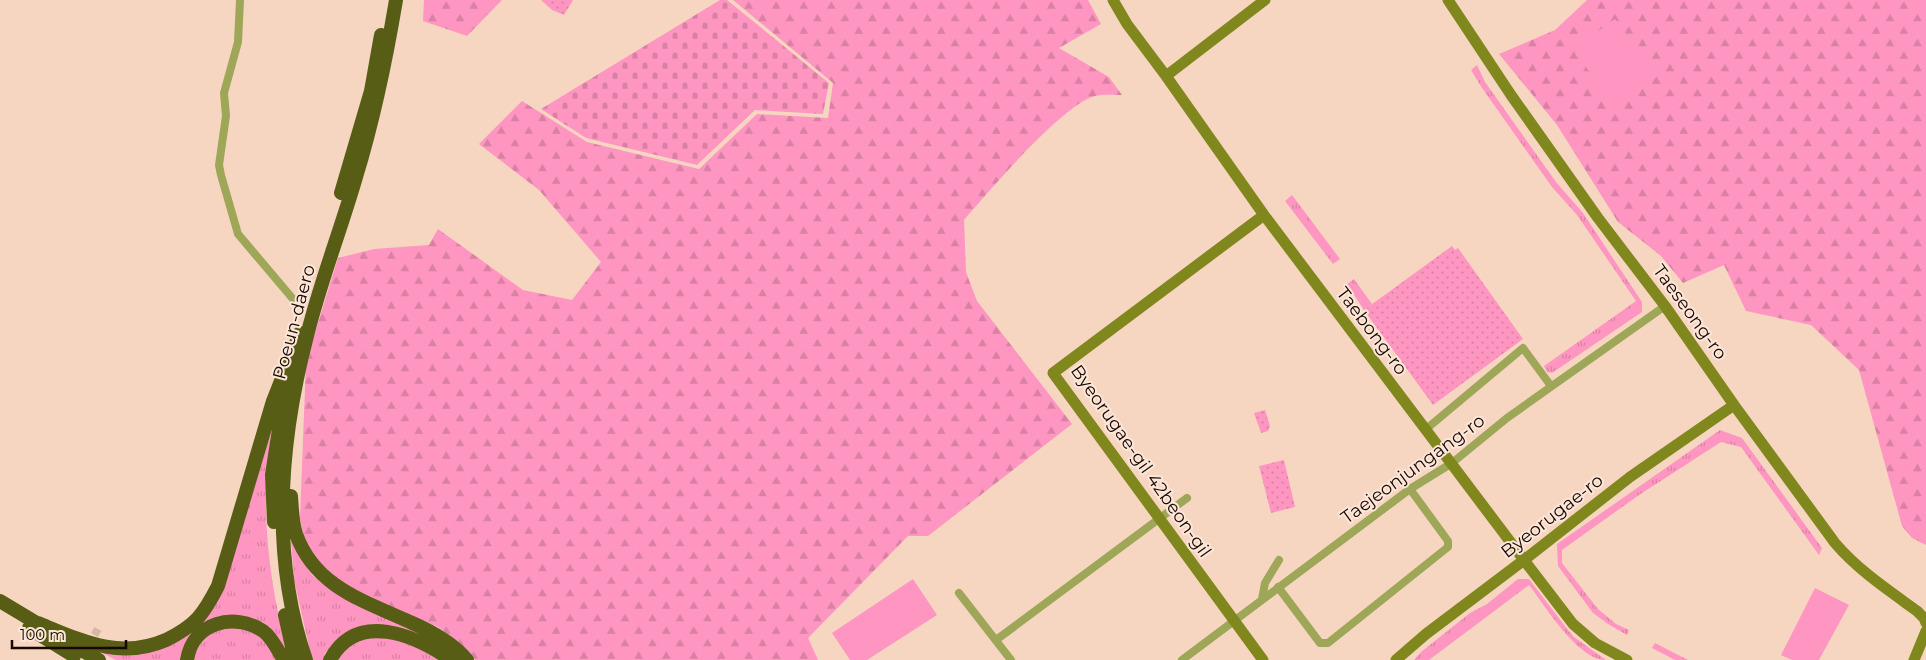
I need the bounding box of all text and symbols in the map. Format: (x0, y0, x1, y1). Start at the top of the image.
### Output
street label: Taeseong-ro (1648, 260, 1732, 364)
street label: Poeun-daero (268, 262, 320, 382)
street label: Taebong-ro (1332, 283, 1412, 379)
street label: Byeorugae-gil 42beon-gil (1066, 360, 1216, 562)
street label: Taejeonjungang-ro (1337, 409, 1489, 529)
street label: Byeorugae-ro (1496, 469, 1608, 563)
scale bar (12, 618, 126, 650)
text: 100 m (20, 625, 65, 644)

